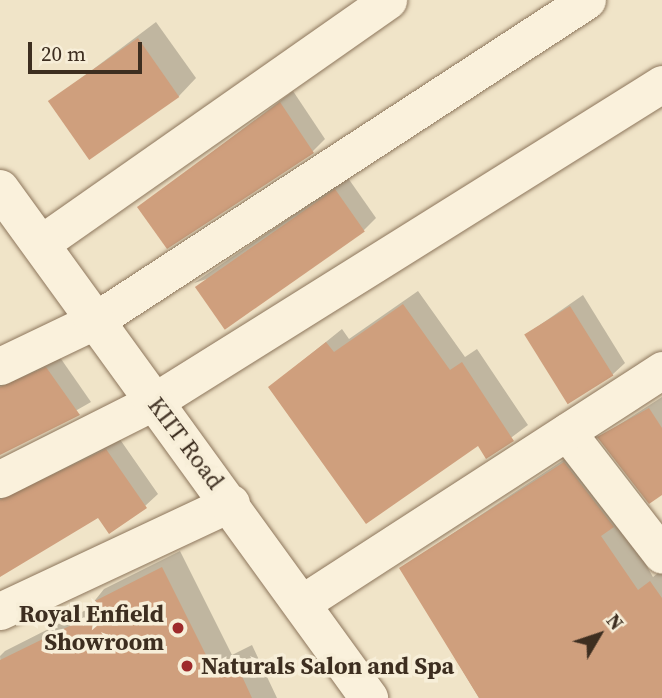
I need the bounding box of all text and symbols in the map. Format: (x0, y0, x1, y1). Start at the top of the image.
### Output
scale bar (32, 28, 145, 72)
text: 20 m (41, 39, 86, 68)
street label: KIIT Road (142, 391, 230, 495)
place label: Royal Enfield Showroom (19, 600, 164, 656)
north arrow (564, 600, 634, 670)
text: N (601, 608, 630, 635)
marker: Royal Enfield Showroom (170, 620, 186, 636)
place label: Naturals Salon and Spa (201, 652, 454, 680)
marker: Naturals Salon and Spa (179, 658, 195, 674)

